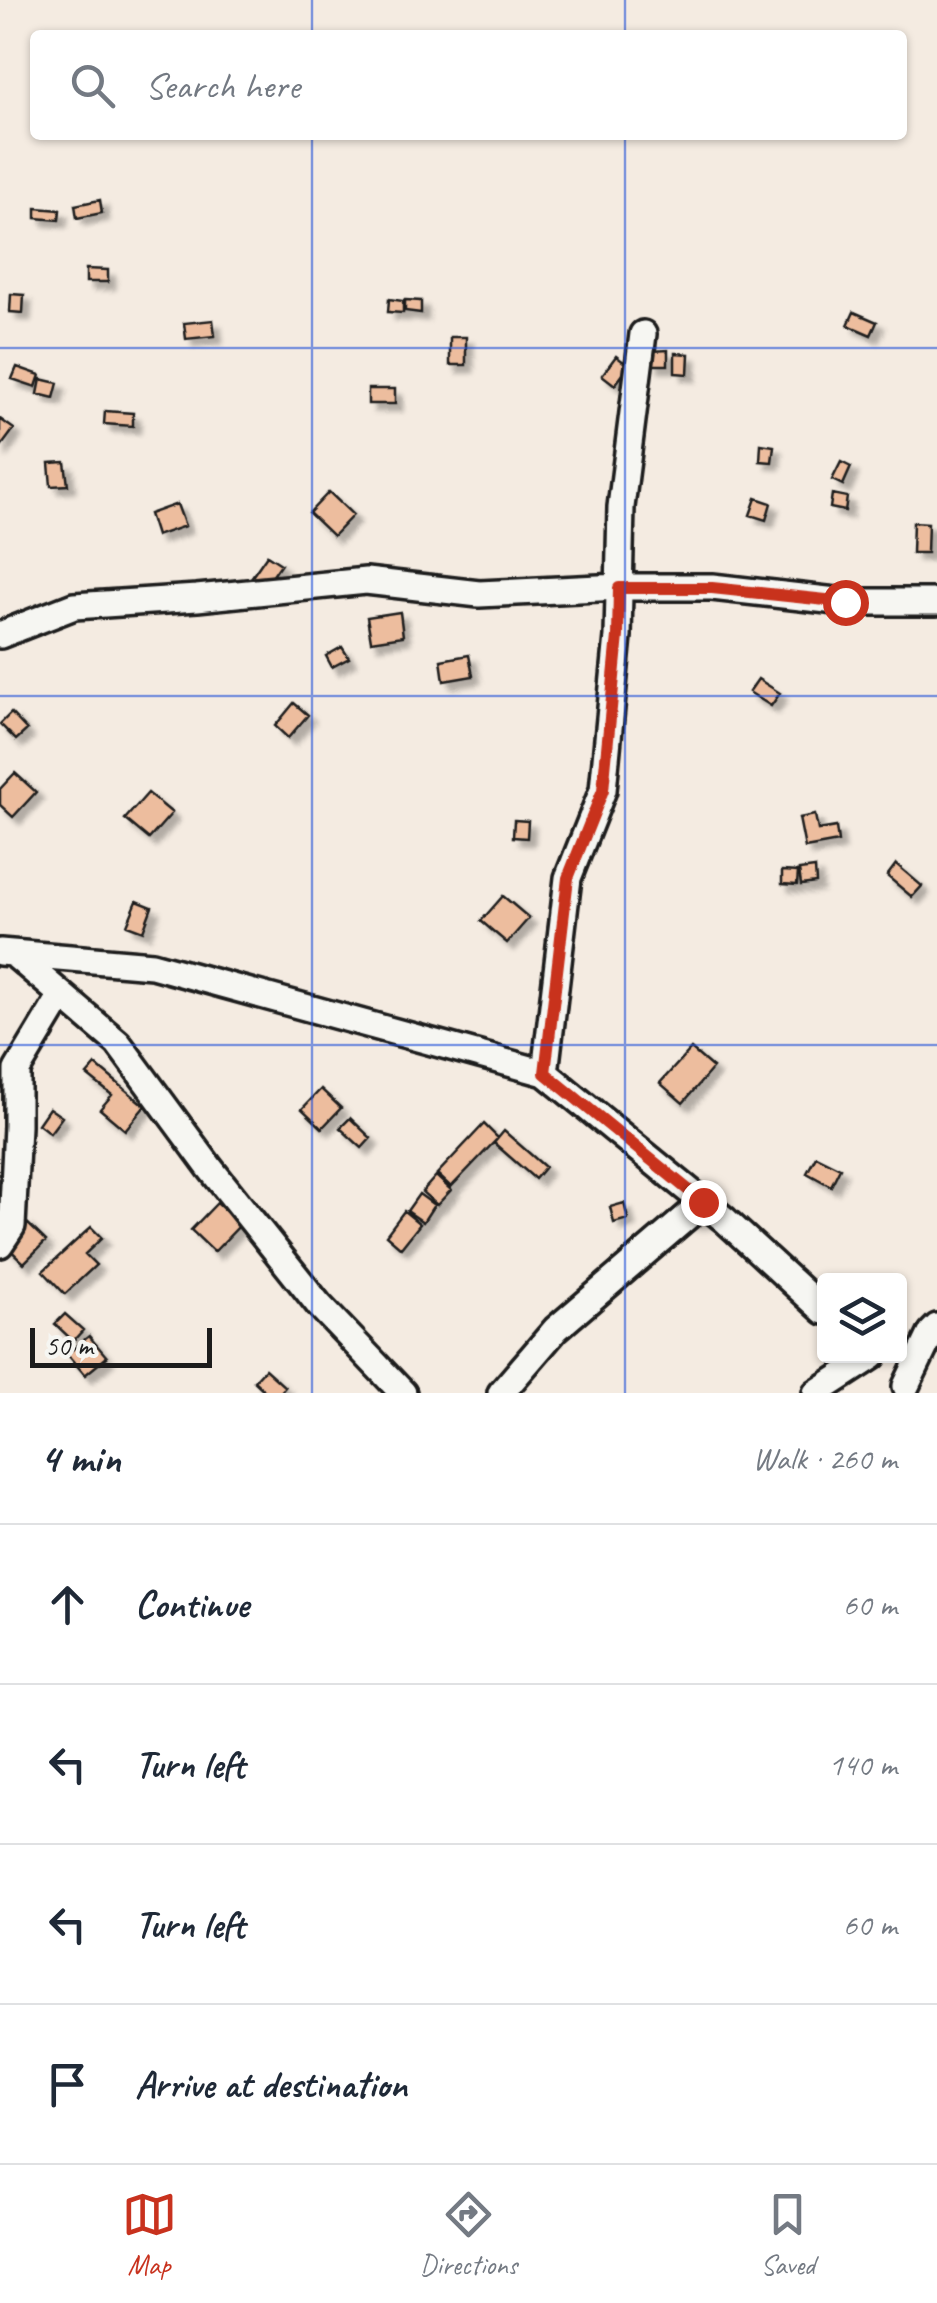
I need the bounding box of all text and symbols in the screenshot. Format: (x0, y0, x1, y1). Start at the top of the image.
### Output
search box (30, 30, 907, 140)
icon: search (65, 58, 120, 113)
text: Search here (145, 62, 300, 109)
route start (823, 580, 869, 626)
route end (681, 1180, 727, 1226)
map controls (817, 1273, 907, 1363)
button: layers (817, 1273, 907, 1363)
scale bar (30, 1323, 212, 1368)
text: 50 m (45, 1328, 93, 1363)
text: 4 min (40, 1432, 120, 1485)
text: Walk · 260 m (753, 1438, 897, 1479)
icon: ahead (40, 1577, 95, 1632)
text: Continue (135, 1581, 249, 1628)
text: 60 m (843, 1584, 897, 1625)
icon: left (40, 1737, 95, 1792)
text: Turn left (135, 1741, 245, 1788)
text: 140 m (828, 1744, 897, 1785)
icon: left (40, 1897, 95, 1952)
text: Turn left (135, 1901, 245, 1948)
text: 60 m (843, 1904, 897, 1945)
icon: arrive (40, 2057, 95, 2112)
text: Arrive at destination (135, 2061, 407, 2108)
tab: Map (122, 2187, 177, 2282)
tab: Directions (420, 2187, 517, 2282)
tab: Saved (760, 2187, 815, 2282)

